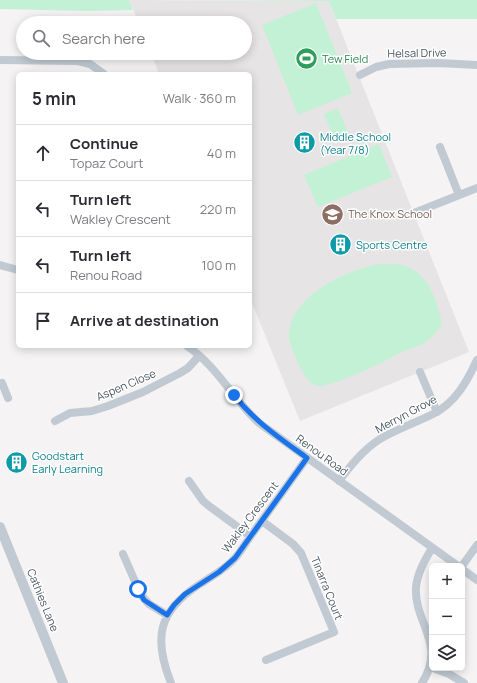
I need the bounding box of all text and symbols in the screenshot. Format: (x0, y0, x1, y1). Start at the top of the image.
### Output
search box (16, 16, 252, 60)
icon: search (30, 27, 52, 49)
text: Search here (62, 28, 145, 49)
street label: Helsal Drive (387, 44, 447, 61)
sports icon: Tew Field (294, 46, 320, 72)
place label: Tew Field (322, 51, 368, 66)
text: 5 min (32, 87, 76, 110)
text: Walk · 360 m (163, 89, 236, 107)
place label: Middle School (Year 7/8) (320, 129, 391, 157)
building icon: Middle School (Year 7/8) (291, 130, 317, 156)
text: Continue (70, 133, 138, 154)
icon: ahead (32, 142, 54, 164)
text: 40 m (207, 144, 236, 162)
text: Topaz Court (70, 154, 143, 172)
text: Turn left (70, 189, 132, 210)
icon: left (32, 198, 54, 220)
text: 220 m (200, 200, 236, 218)
school or university icon: The Knox School (319, 201, 345, 227)
place label: The Knox School (348, 206, 432, 221)
text: Wakley Crescent (70, 210, 171, 228)
building icon: Sports Centre (327, 232, 353, 258)
place label: Sports Centre (356, 237, 428, 252)
text: Turn left (70, 245, 132, 266)
icon: left (32, 254, 54, 276)
text: 100 m (201, 256, 236, 274)
text: Renou Road (70, 266, 142, 284)
icon: arrive (32, 310, 54, 332)
text: Arrive at destination (70, 310, 219, 331)
street label: Aspen Close (94, 365, 158, 404)
route end (225, 386, 243, 404)
street label: Merryn Grove (372, 391, 440, 436)
street label: Renou Road (293, 431, 351, 479)
place label: Goodstart Early Learning (32, 448, 103, 476)
building icon: Goodstart Early Learning (4, 449, 30, 475)
street label: Wakley Crescent (218, 478, 281, 555)
street label: Tinarra Court (308, 554, 347, 622)
map controls (429, 563, 465, 671)
button: + (429, 563, 465, 599)
street label: Cathies Lane (24, 566, 63, 634)
route start (129, 580, 147, 598)
button: − (429, 599, 465, 635)
button: layers (429, 635, 465, 671)

